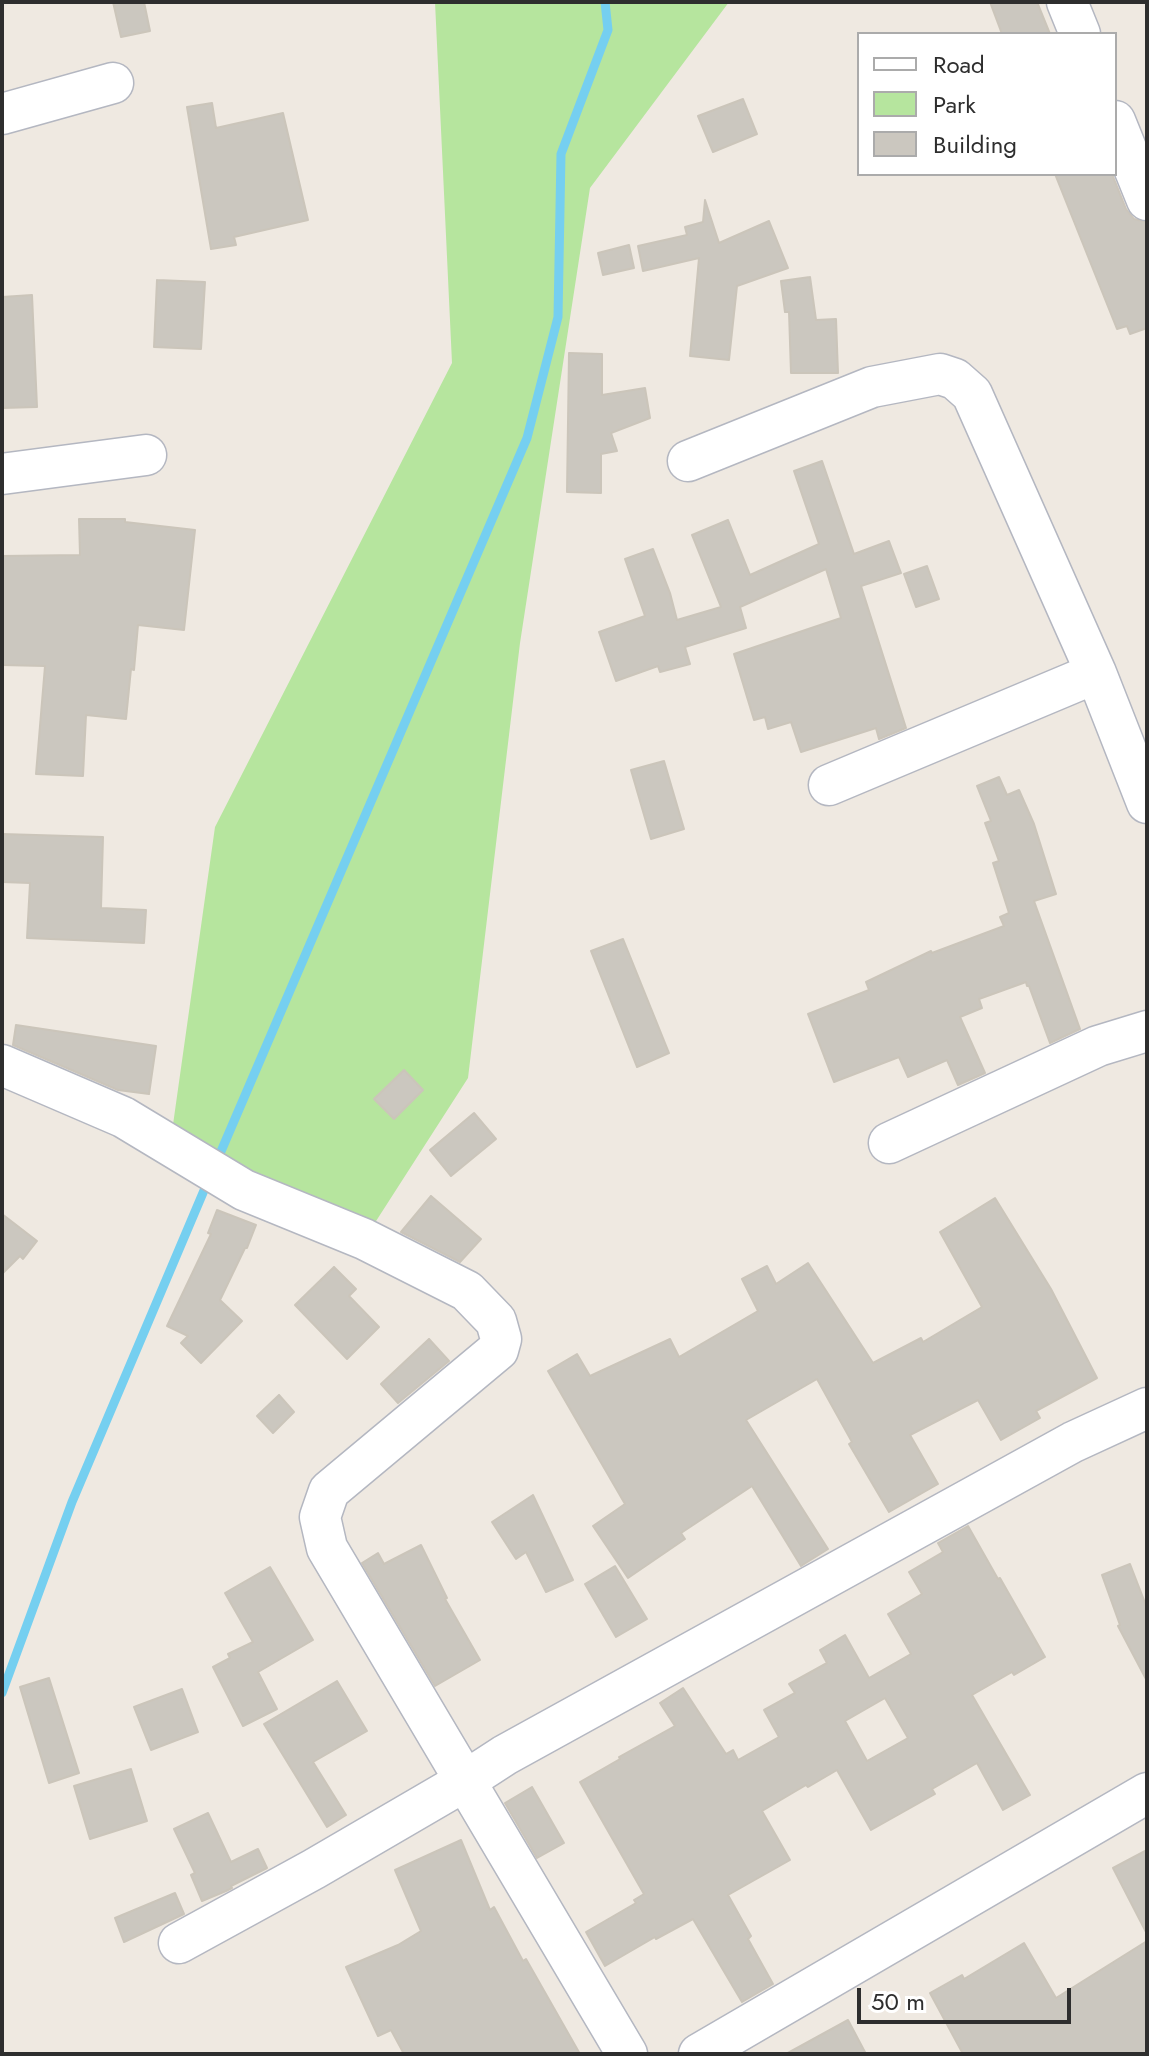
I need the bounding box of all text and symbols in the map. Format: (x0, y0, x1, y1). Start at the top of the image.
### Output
legend (857, 32, 1117, 176)
text: Road (933, 47, 985, 82)
text: Park (933, 87, 976, 122)
text: Building (933, 127, 1017, 162)
scale bar (861, 1972, 1075, 2022)
text: 50 m (871, 1984, 925, 2019)

